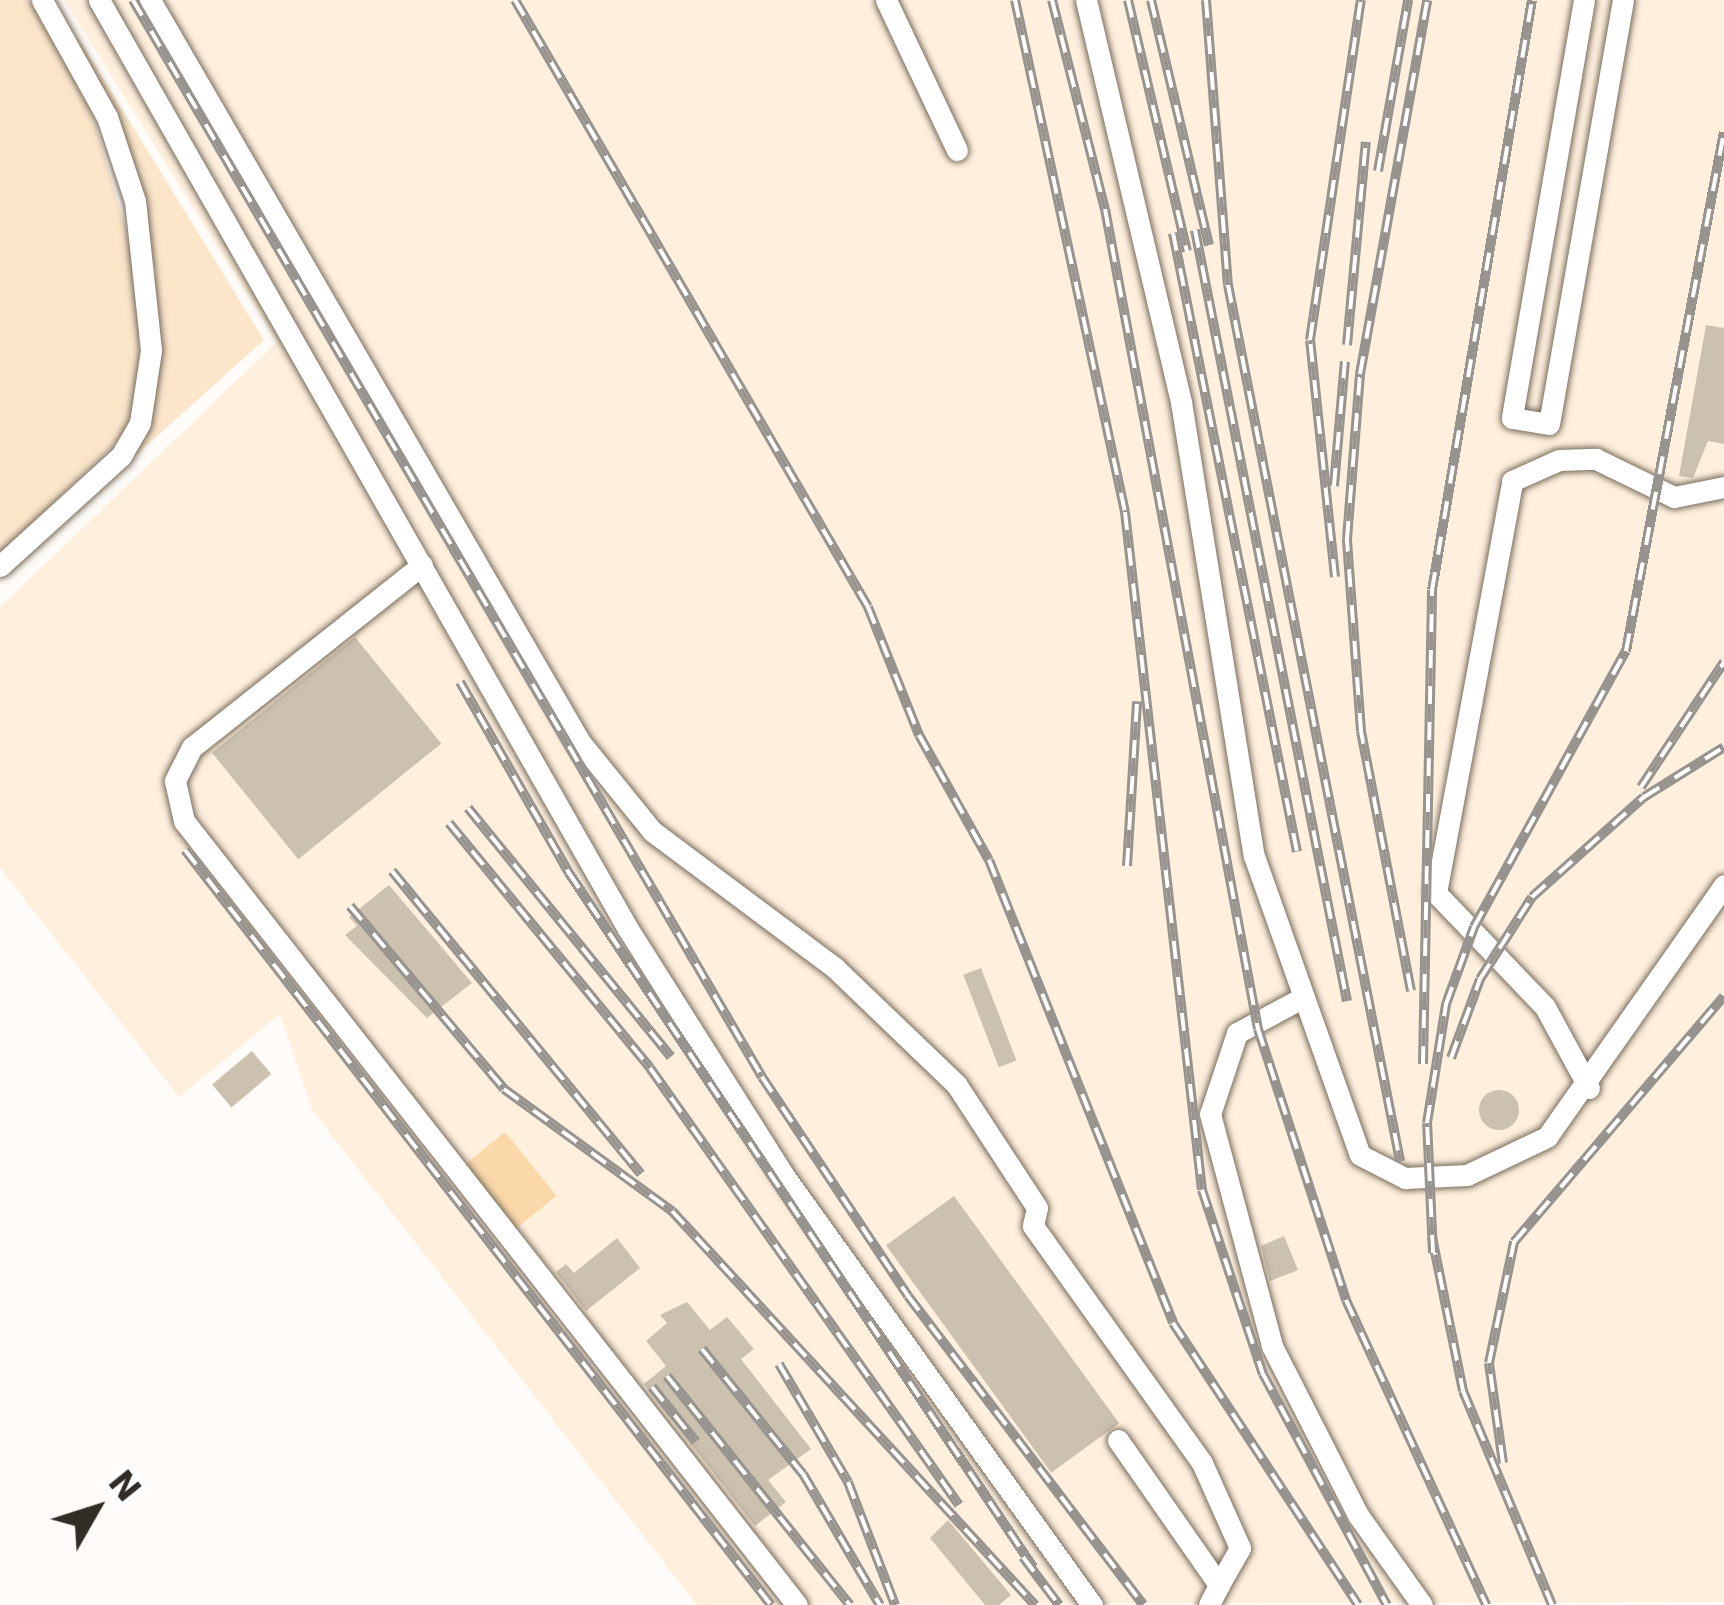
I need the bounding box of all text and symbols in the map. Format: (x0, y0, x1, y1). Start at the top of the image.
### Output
north arrow (36, 1449, 156, 1569)
text: N (101, 1463, 148, 1509)

